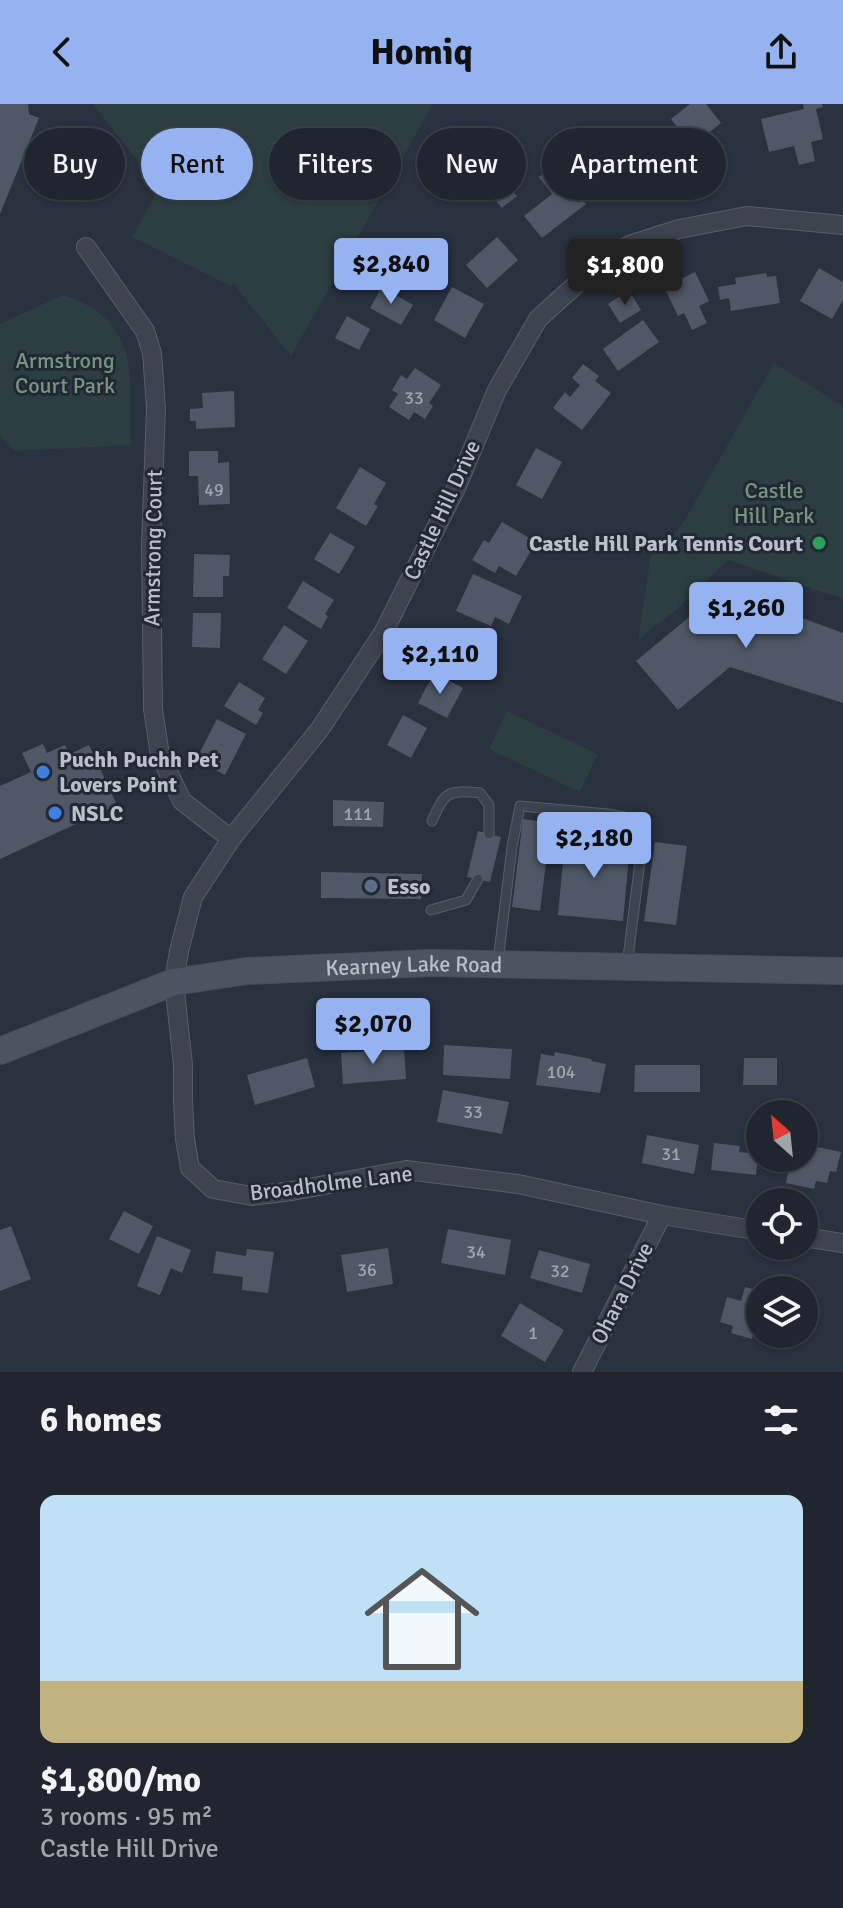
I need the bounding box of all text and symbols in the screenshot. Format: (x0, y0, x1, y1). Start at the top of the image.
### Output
icon: back (40, 30, 84, 74)
text: Homiq (370, 30, 473, 75)
icon: share (759, 30, 803, 74)
chip: Buy (24, 128, 125, 200)
chip: Rent (141, 128, 253, 200)
chip: Filters (269, 128, 401, 200)
chip: New (417, 128, 526, 200)
chip: Apartment (542, 128, 726, 200)
pin: $2,840 (326, 238, 456, 306)
pin: $1,800 (560, 239, 690, 307)
text: $2,840 (352, 248, 430, 280)
text: $1,800 (586, 249, 664, 281)
park label: Armstrong Court Park (15, 347, 115, 399)
house number: 33 (404, 387, 424, 409)
street label: Castle Hill Drive (398, 436, 486, 584)
street label: Armstrong Court (138, 469, 168, 627)
park label: Castle Hill Park (734, 477, 814, 529)
house number: 49 (204, 479, 224, 501)
place label: Castle Hill Park Tennis Court (529, 530, 803, 557)
marker: Castle Hill Park Tennis Court (810, 534, 828, 552)
pin: $1,260 (681, 582, 811, 650)
text: $1,260 (707, 592, 785, 624)
pin: $2,110 (375, 628, 505, 696)
text: $2,110 (401, 638, 479, 670)
place label: Puchh Puchh Pet Lovers Point (59, 746, 218, 798)
marker: Puchh Puchh Pet Lovers Point (34, 763, 52, 781)
place label: NSLC (71, 800, 123, 827)
house number: 111 (343, 803, 373, 825)
marker: NSLC (46, 804, 64, 822)
pin: $2,180 (529, 812, 659, 880)
text: $2,180 (555, 822, 633, 854)
place label: Esso (387, 873, 431, 900)
marker: Esso (362, 877, 380, 895)
street label: Kearney Lake Road (325, 949, 503, 981)
pin: $2,070 (308, 998, 438, 1066)
text: $2,070 (334, 1008, 412, 1040)
house number: 104 (546, 1061, 576, 1083)
north arrow (746, 1100, 818, 1172)
map controls (746, 1100, 818, 1348)
house number: 33 (463, 1101, 483, 1123)
house number: 31 (661, 1143, 681, 1165)
street label: Broadholme Lane (248, 1160, 414, 1206)
button: locate (746, 1188, 818, 1260)
street label: Ohara Drive (585, 1238, 659, 1348)
house number: 34 (466, 1241, 486, 1263)
house number: 36 (357, 1259, 377, 1281)
house number: 32 (550, 1260, 570, 1282)
button: layers (746, 1276, 818, 1348)
house number: 1 (528, 1322, 538, 1344)
icon: filters (759, 1398, 803, 1442)
text: 6 homes (40, 1399, 161, 1441)
icon: home (350, 1547, 494, 1691)
text: $1,800/mo (40, 1759, 201, 1801)
text: 3 rooms · 95 m² (40, 1801, 213, 1833)
text: Castle Hill Drive (40, 1833, 219, 1865)

